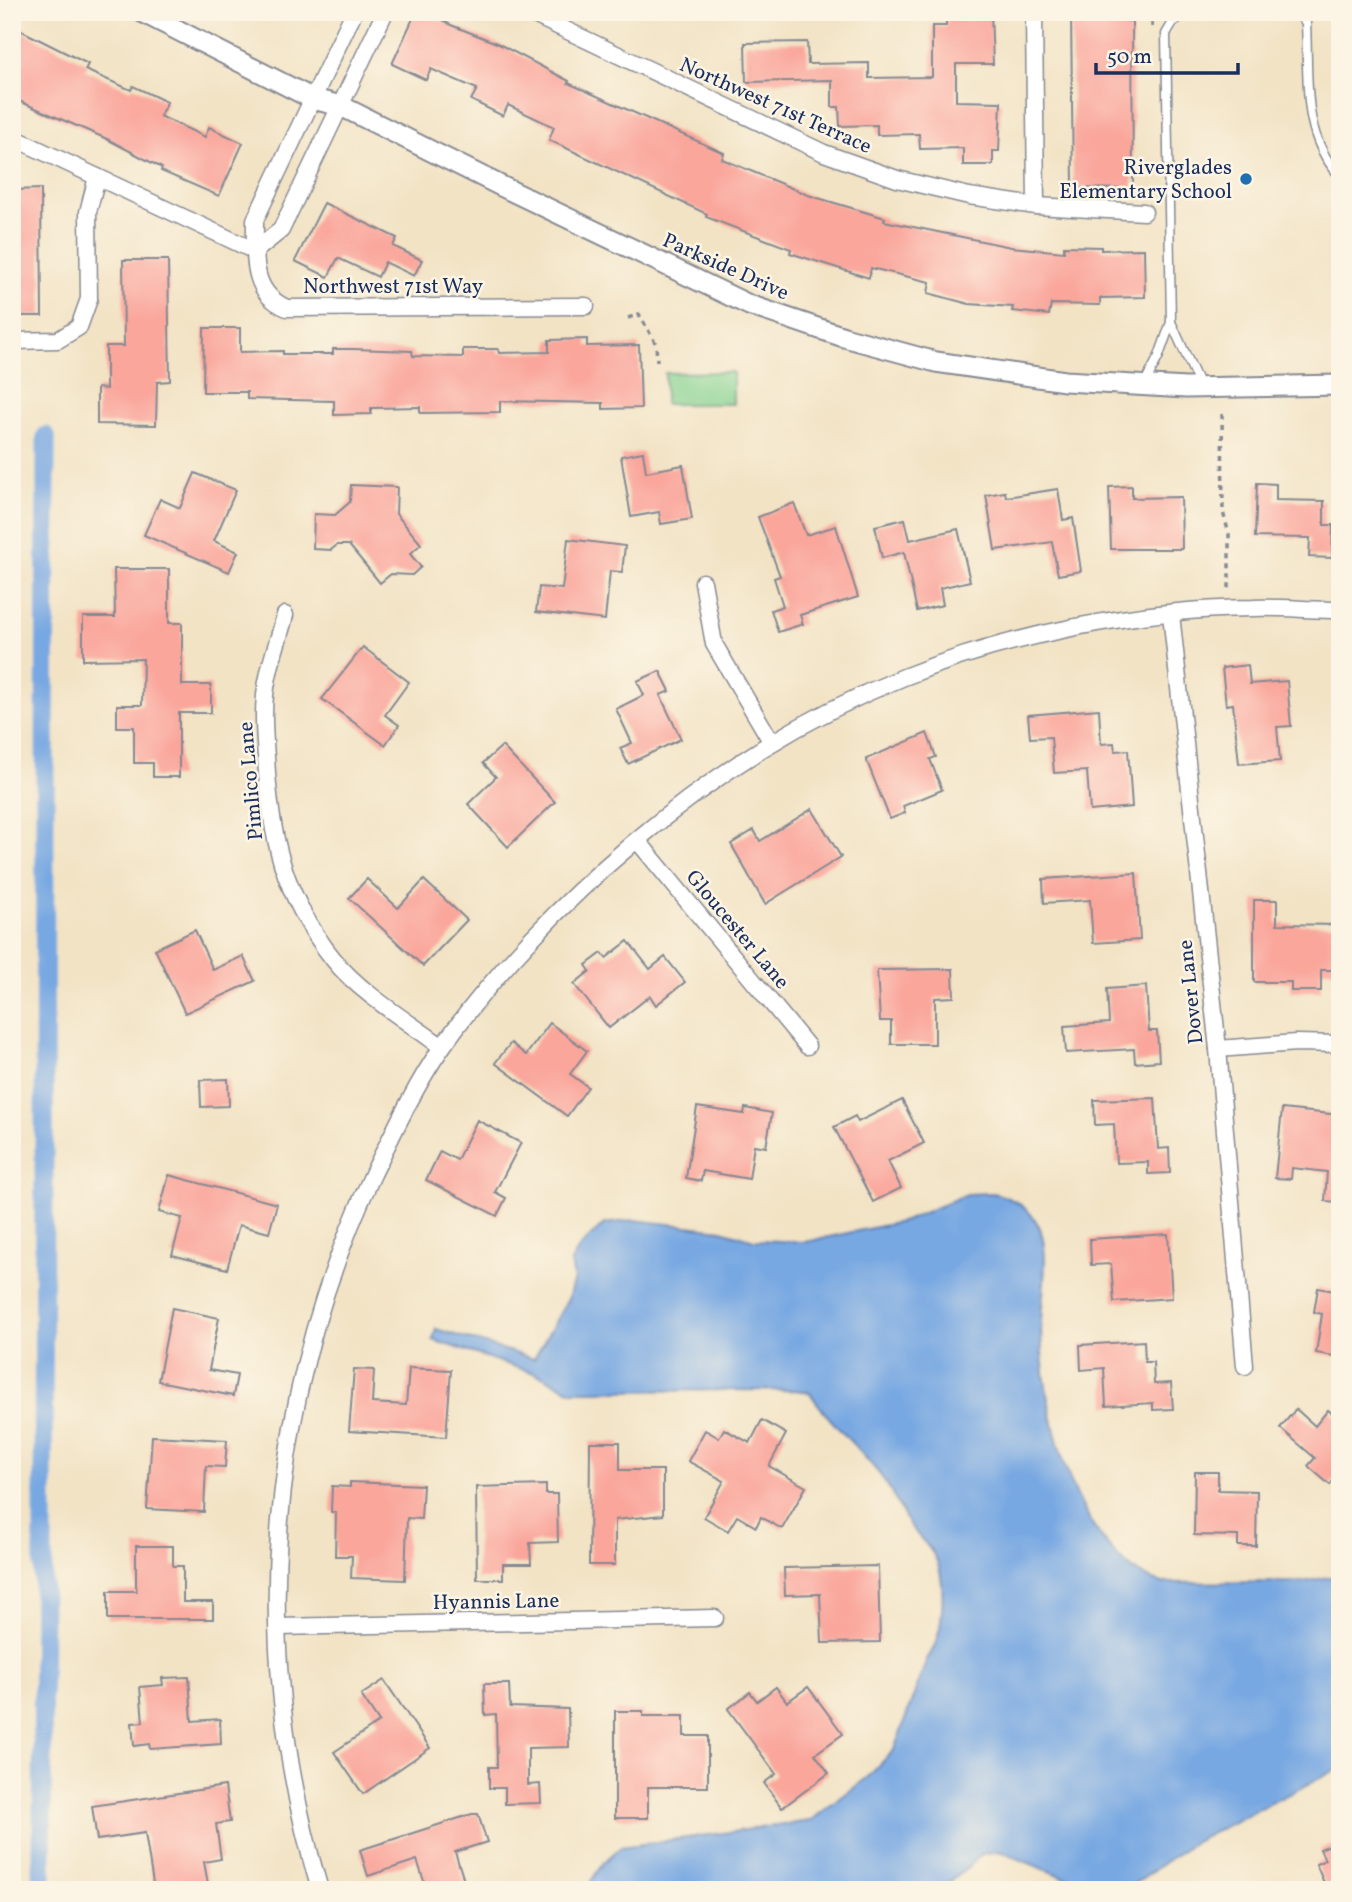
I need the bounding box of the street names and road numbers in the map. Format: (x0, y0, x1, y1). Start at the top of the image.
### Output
street label: Northwest 71st Terrace (675, 51, 876, 162)
street label: Parkside Drive (658, 227, 793, 308)
street label: Northwest 71st Way (303, 273, 484, 302)
street label: Pimlico Lane (232, 720, 271, 842)
street label: Gloucester Lane (678, 864, 795, 996)
street label: Dover Lane (1172, 938, 1211, 1045)
street label: Hyannis Lane (432, 1587, 560, 1618)

